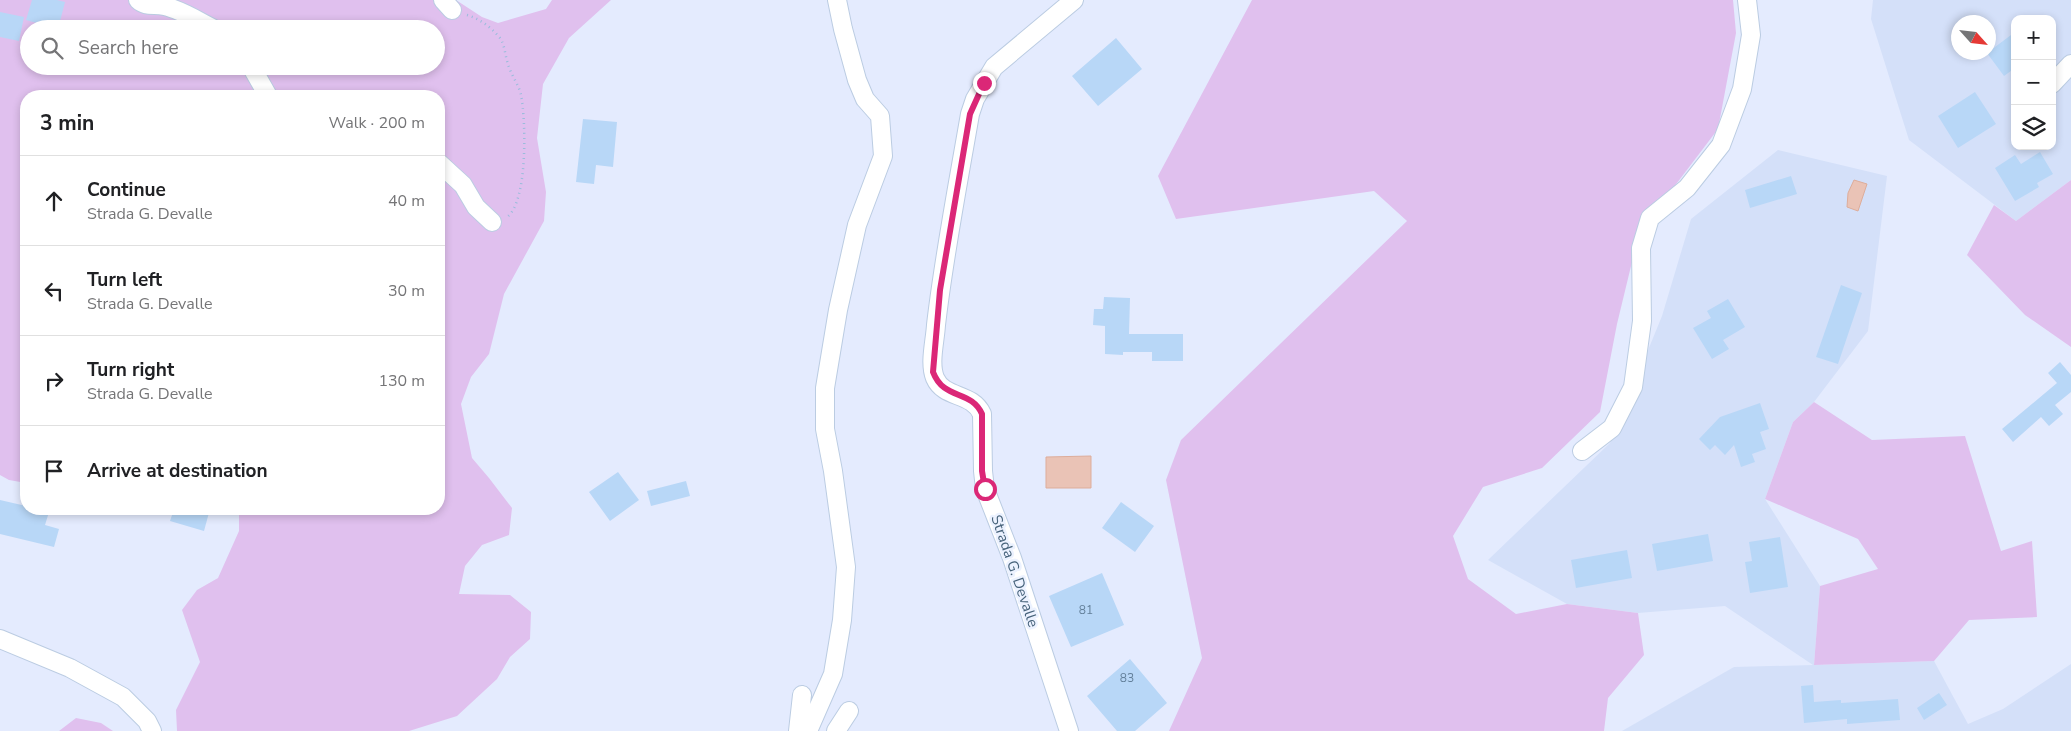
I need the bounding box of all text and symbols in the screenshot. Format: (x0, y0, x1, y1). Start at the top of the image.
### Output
north arrow (1951, 15, 1996, 60)
map controls (2011, 15, 2056, 150)
button: + (2011, 15, 2056, 60)
search box (20, 20, 445, 75)
icon: search (38, 34, 66, 62)
text: Search here (78, 35, 179, 61)
button: − (2011, 60, 2056, 105)
route end (973, 72, 996, 95)
button: layers (2011, 105, 2056, 150)
text: 3 min (40, 109, 94, 137)
text: Walk · 200 m (329, 112, 425, 134)
text: Continue (87, 177, 166, 203)
icon: ahead (40, 187, 68, 215)
text: 40 m (388, 190, 425, 212)
text: Strada G. Devalle (87, 203, 213, 225)
text: Turn left (87, 267, 162, 293)
icon: left (40, 277, 68, 305)
text: 30 m (388, 280, 425, 302)
text: Strada G. Devalle (87, 293, 213, 315)
text: Turn right (87, 357, 174, 383)
icon: right (40, 367, 68, 395)
text: 130 m (378, 370, 425, 392)
text: Strada G. Devalle (87, 383, 213, 405)
icon: arrive (40, 457, 68, 485)
text: Arrive at destination (87, 458, 268, 484)
route start (974, 478, 997, 501)
street label: Strada G. Devalle (986, 512, 1044, 630)
house number: 81 (1079, 602, 1093, 618)
house number: 83 (1120, 670, 1134, 686)

